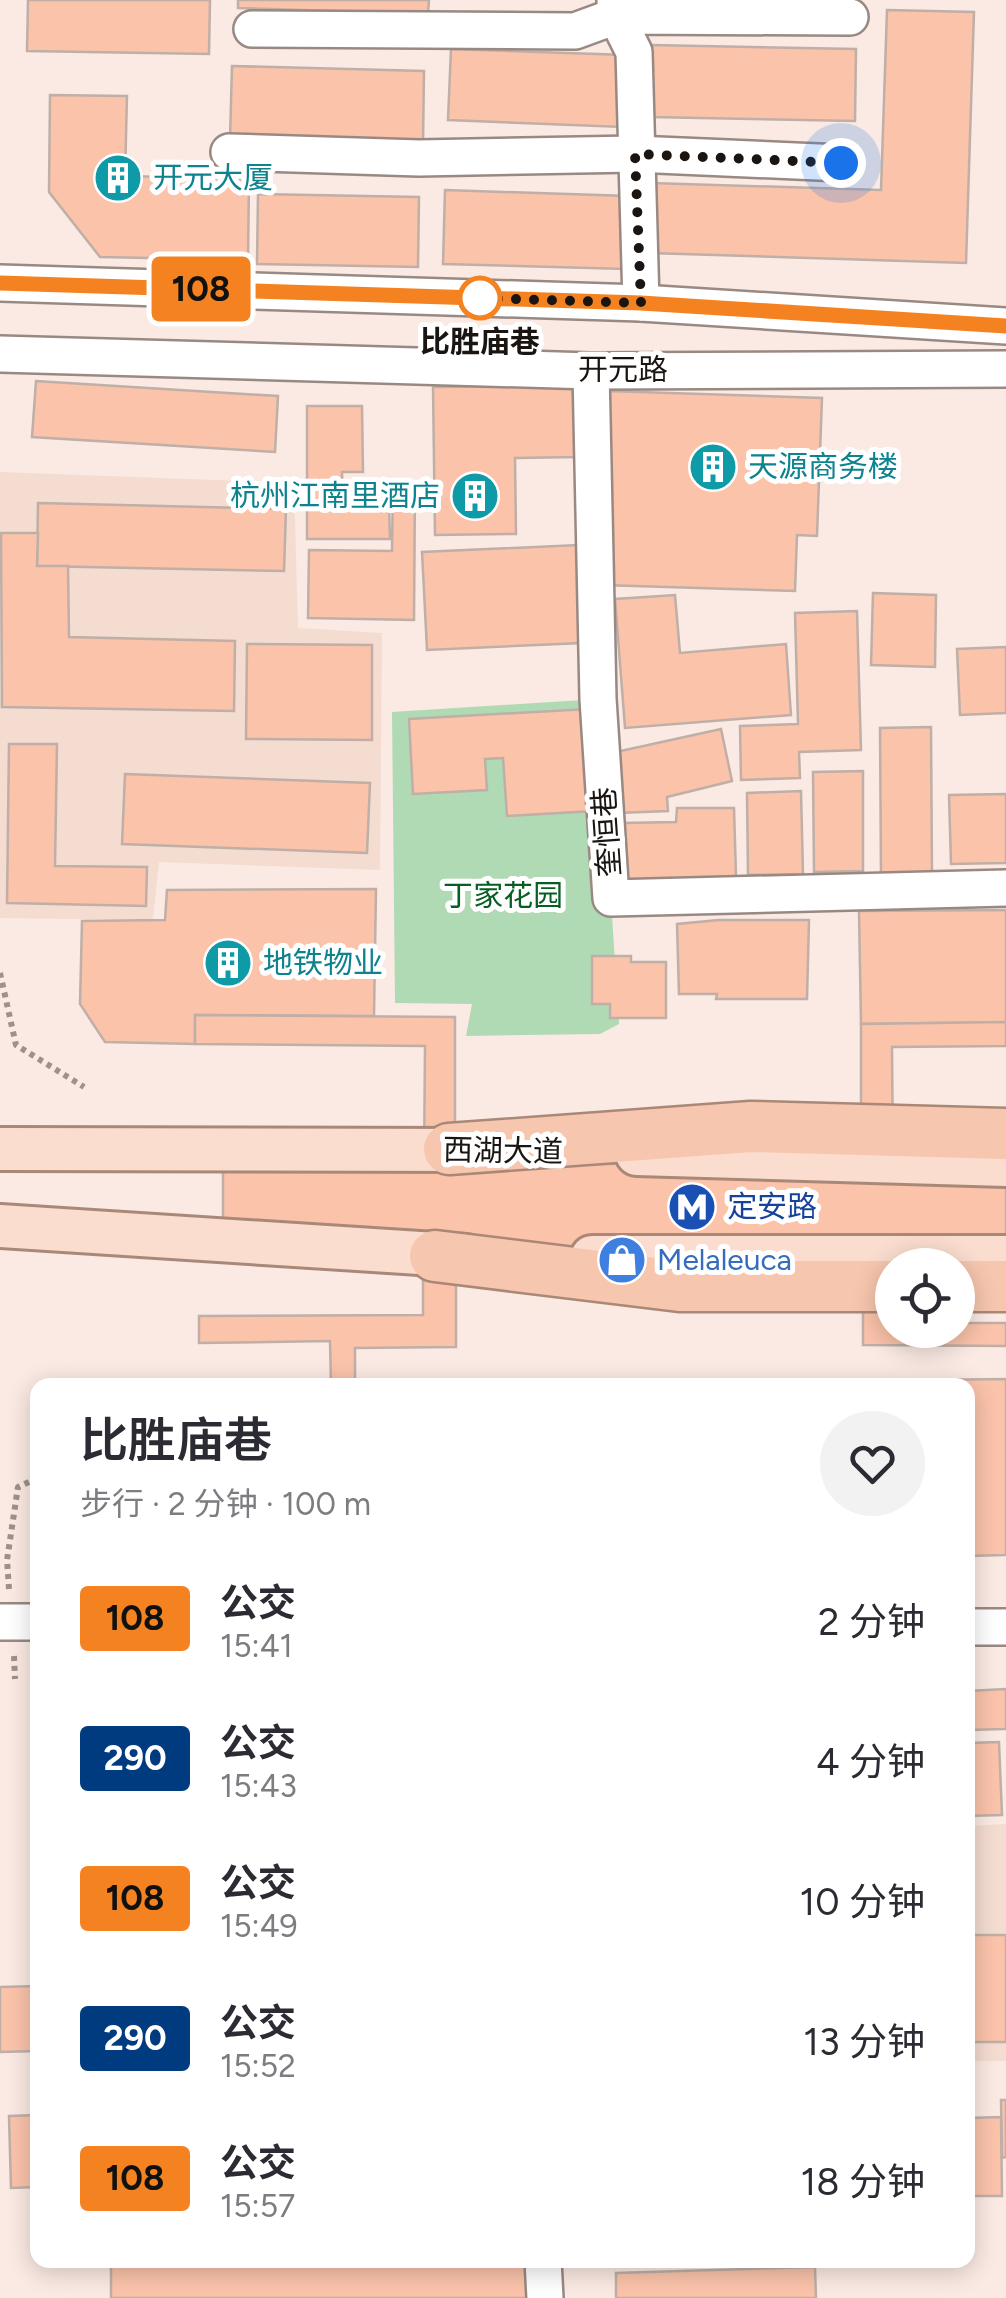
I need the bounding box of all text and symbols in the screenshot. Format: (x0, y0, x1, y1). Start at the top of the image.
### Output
your location (816, 138, 866, 188)
building icon: 开元大厦 (92, 152, 144, 204)
place label: 开元大厦 (153, 159, 273, 196)
line badge: 108 (144, 256, 258, 322)
text: 108 (172, 268, 230, 310)
marker: 比胜庙巷 (459, 277, 501, 319)
place label: 比胜庙巷 (420, 323, 540, 360)
street label: 开元路 (578, 351, 668, 388)
building icon: 天源商务楼 (687, 441, 739, 493)
place label: 天源商务楼 (748, 448, 898, 485)
building icon: 杭州江南里酒店 (449, 470, 501, 522)
place label: 杭州江南里酒店 (230, 477, 440, 514)
street label: 奎恒巷 (585, 786, 628, 878)
park label: 丁家花园 (443, 877, 563, 914)
building icon: 地铁物业 (202, 937, 254, 989)
place label: 地铁物业 (263, 944, 383, 981)
street label: 西湖大道 (443, 1131, 563, 1170)
metro station icon: 定安路 (666, 1181, 718, 1233)
place label: 定安路 (727, 1188, 817, 1225)
shop icon: Melaleuca (596, 1234, 648, 1286)
place label: Melaleuca (657, 1241, 792, 1278)
map controls (875, 1248, 975, 1348)
button: locate (875, 1248, 975, 1348)
text: 比胜庙巷 (80, 1411, 272, 1469)
button: heart (820, 1411, 925, 1516)
text: 步行 · 2 分钟 · 100 m (80, 1485, 371, 1523)
text: 公交 (220, 1580, 296, 1626)
text: 108 (106, 1597, 164, 1639)
text: 2 分钟 (818, 1599, 925, 1645)
text: 15:41 (220, 1627, 293, 1665)
text: 公交 (220, 1720, 296, 1766)
text: 290 (103, 1737, 167, 1779)
text: 4 分钟 (816, 1739, 925, 1785)
text: 15:43 (220, 1767, 297, 1805)
text: 公交 (220, 1860, 296, 1906)
text: 108 (106, 1877, 164, 1919)
text: 10 分钟 (800, 1879, 925, 1925)
text: 15:49 (220, 1907, 298, 1945)
text: 公交 (220, 2000, 296, 2046)
text: 290 (103, 2017, 167, 2059)
text: 13 分钟 (803, 2019, 925, 2065)
text: 15:52 (220, 2047, 296, 2085)
text: 公交 (220, 2140, 296, 2186)
text: 108 (106, 2157, 164, 2199)
text: 18 分钟 (801, 2159, 925, 2205)
text: 15:57 (220, 2187, 295, 2225)

